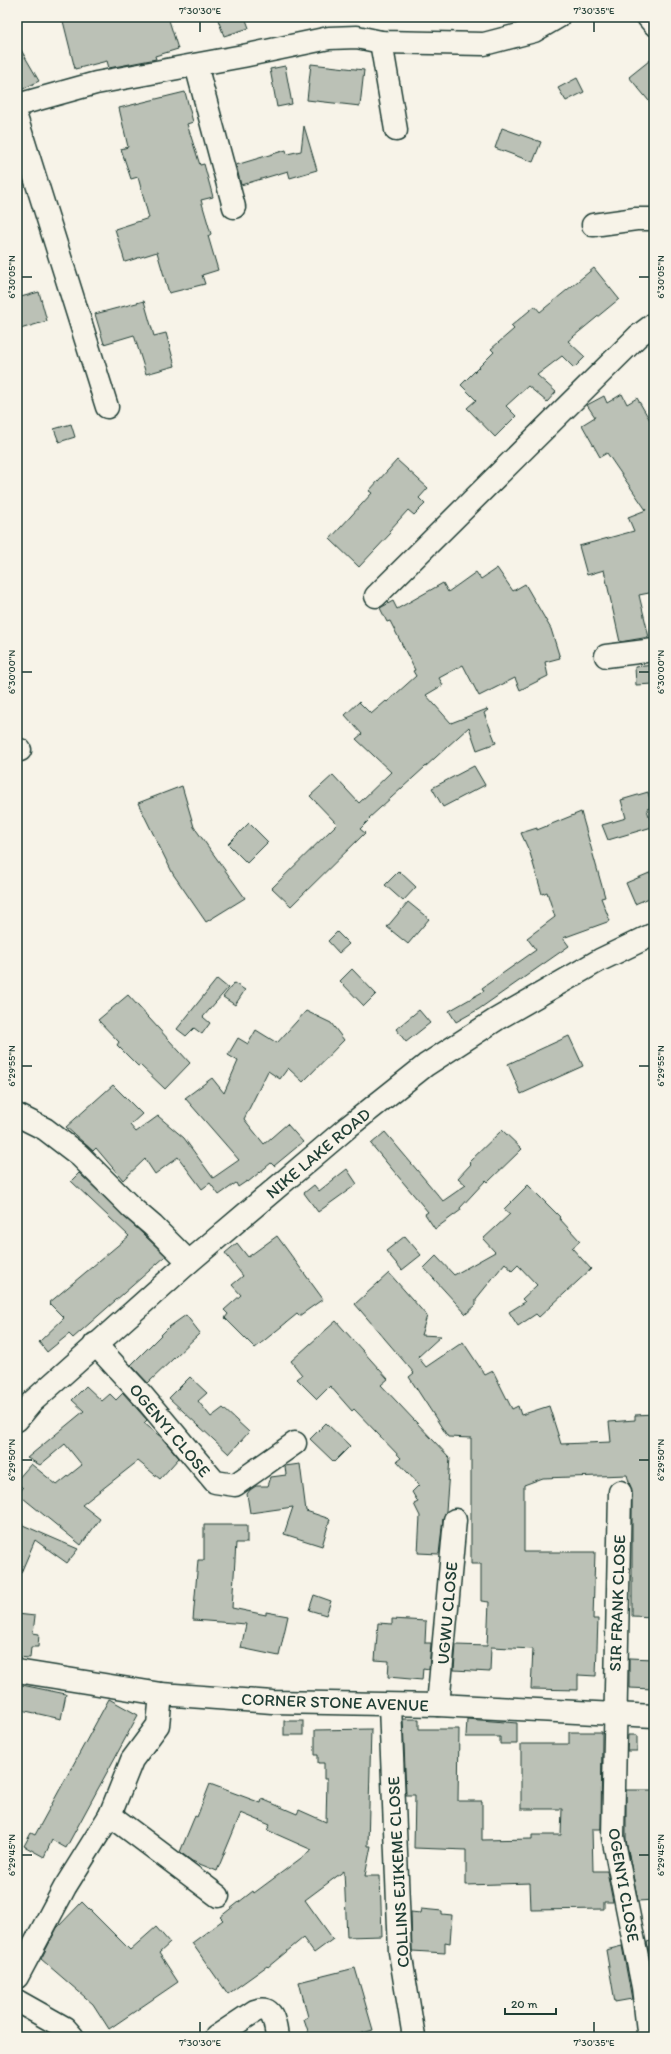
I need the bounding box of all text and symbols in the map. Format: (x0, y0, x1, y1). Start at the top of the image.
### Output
text: 7°30'30"E (179, 4, 222, 17)
text: 7°30'35"E (573, 4, 615, 17)
text: 6°30'05"N (5, 255, 18, 299)
text: 6°30'05"N (654, 255, 667, 299)
text: 6°30'00"N (5, 650, 18, 694)
text: 6°30'00"N (654, 650, 667, 694)
text: 6°29'55"N (5, 1045, 18, 1087)
text: 6°29'55"N (654, 1045, 667, 1087)
street label: NIKE LAKE ROAD (262, 1103, 374, 1203)
street label: OGENYI CLOSE (125, 1379, 215, 1481)
text: 6°29'50"N (5, 1439, 18, 1481)
text: 6°29'50"N (654, 1439, 667, 1481)
street label: SIR FRANK CLOSE (605, 1534, 629, 1672)
street label: UGWU CLOSE (433, 1561, 461, 1665)
street label: CORNER STONE AVENUE (241, 1689, 429, 1715)
street label: COLLINS EJIKEME CLOSE (383, 1776, 413, 1968)
street label: OGENYI CLOSE (604, 1826, 644, 1944)
text: 6°29'45"N (5, 1834, 18, 1876)
text: 6°29'45"N (654, 1834, 667, 1876)
scale bar (505, 1990, 556, 2016)
text: 20 m (511, 1997, 538, 2011)
text: 7°30'30"E (179, 2036, 222, 2049)
text: 7°30'35"E (573, 2036, 615, 2049)

